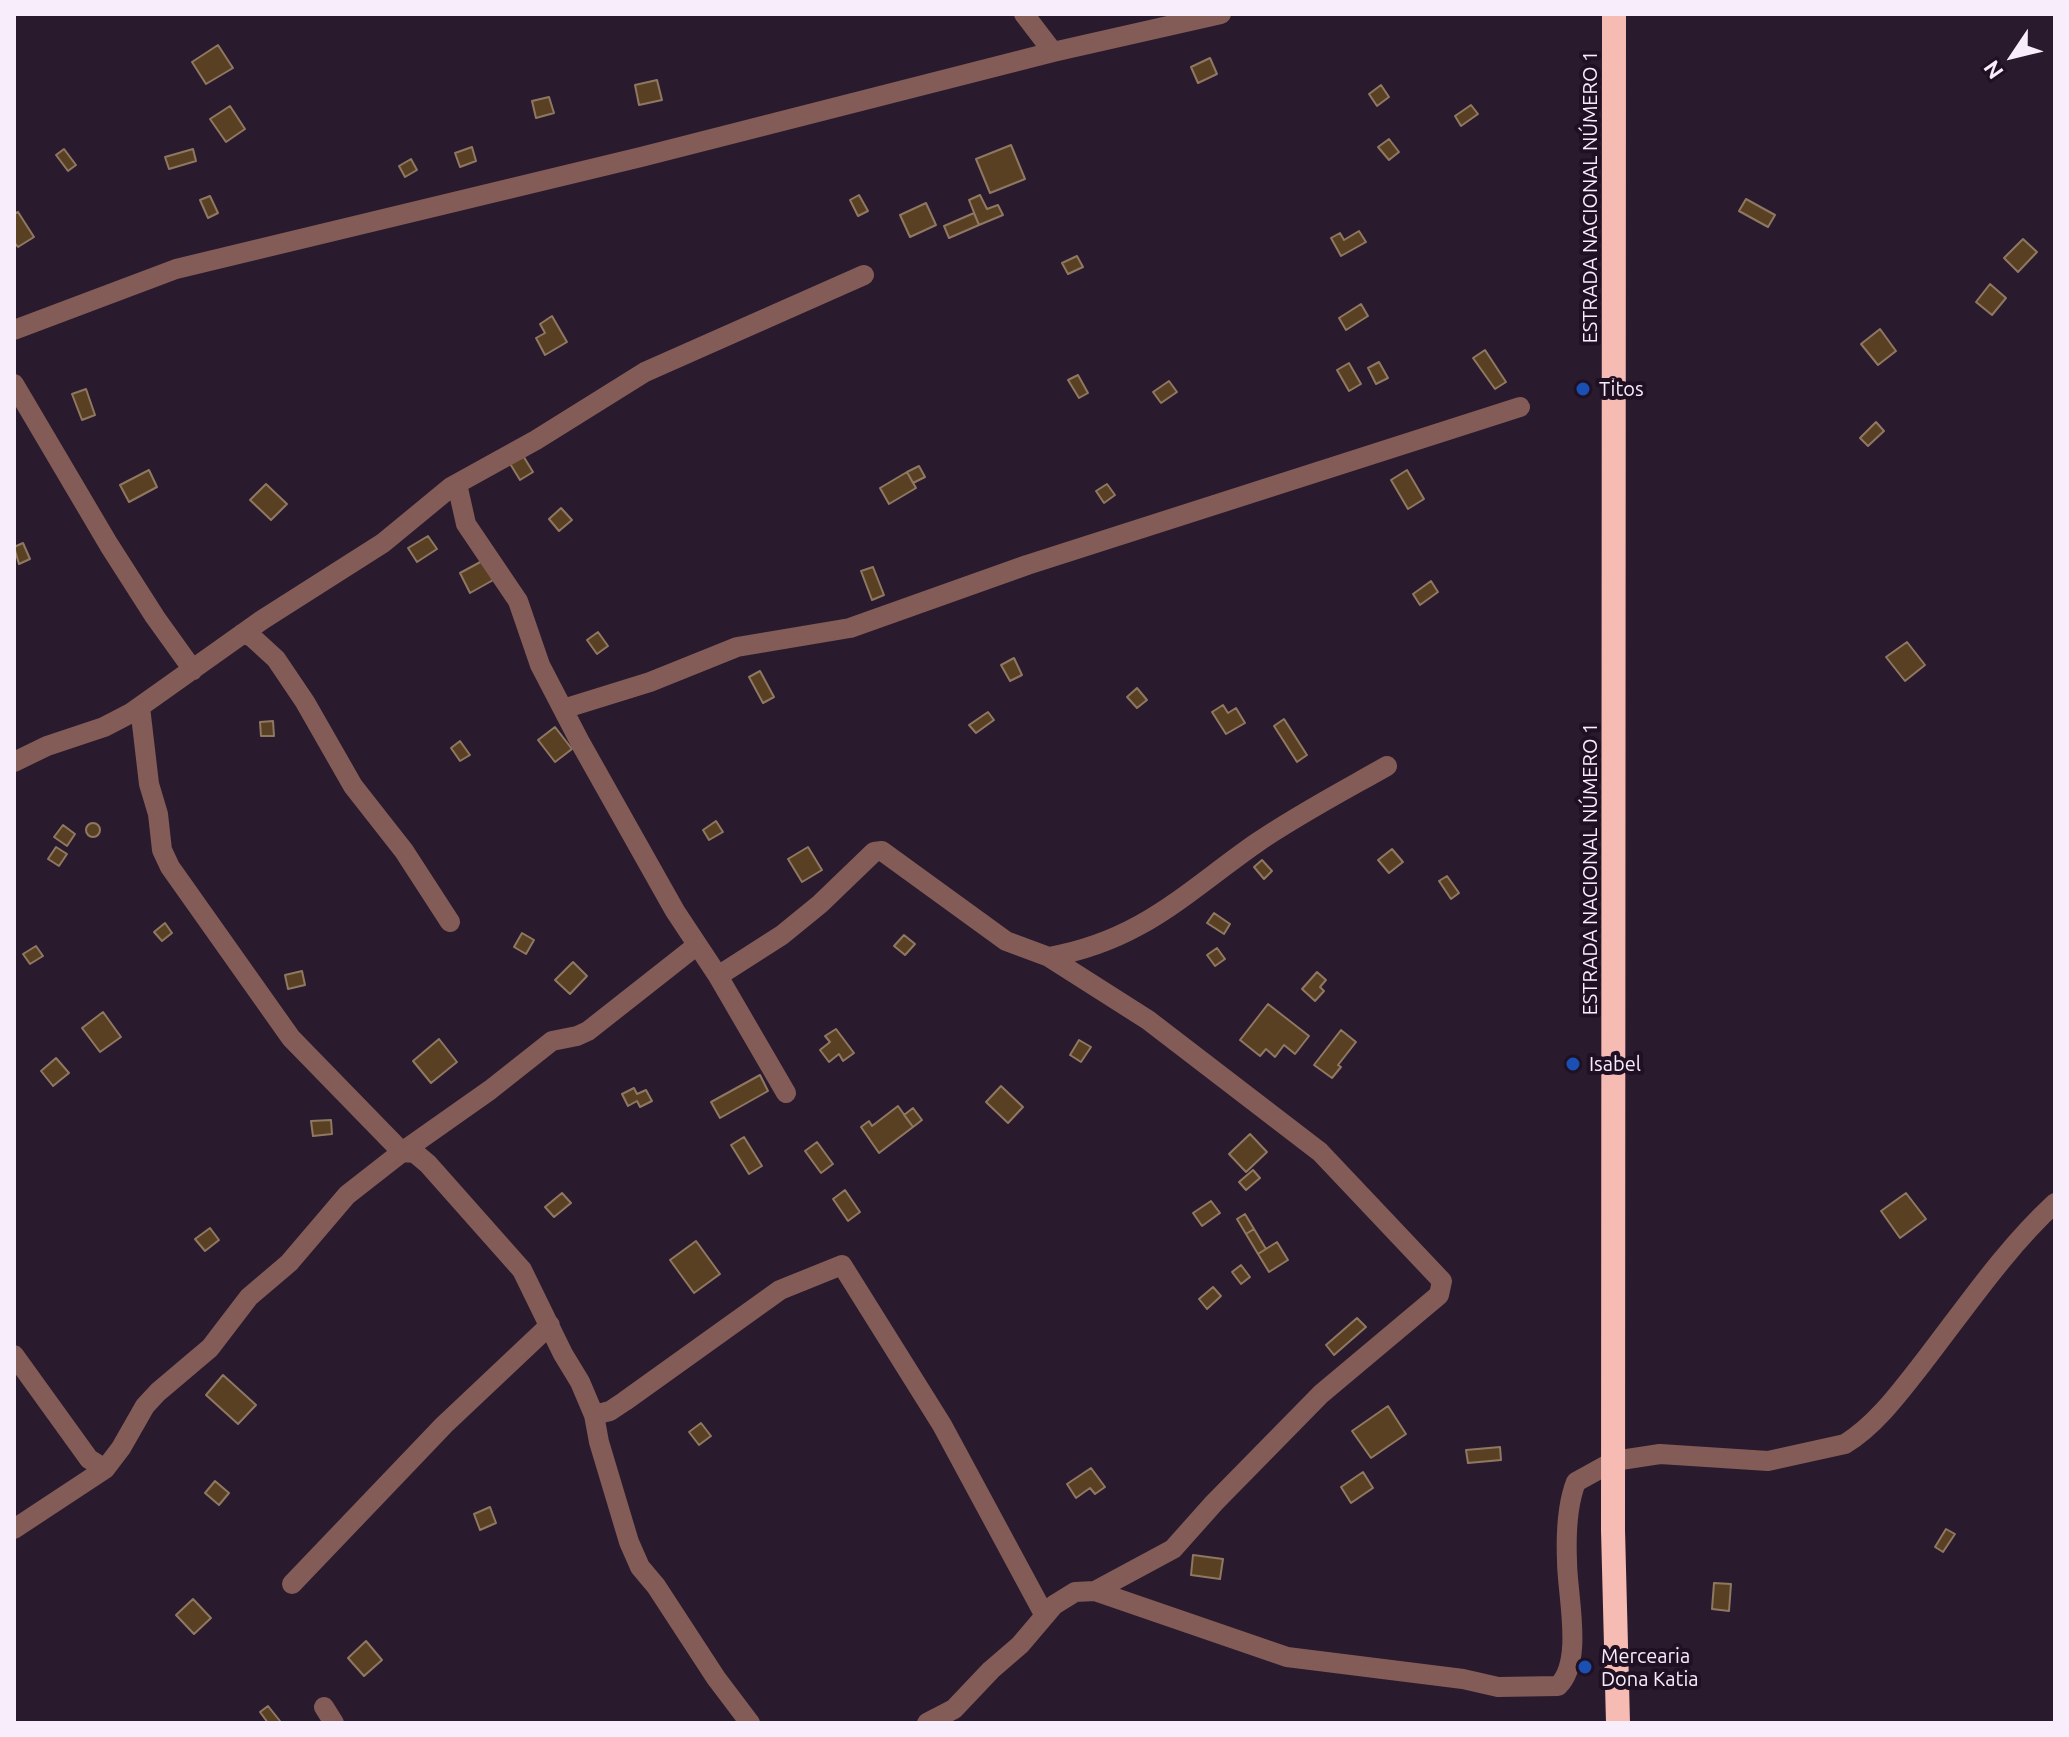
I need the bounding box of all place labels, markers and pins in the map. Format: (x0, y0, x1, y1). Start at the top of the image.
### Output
place label: Titos (1599, 377, 1644, 401)
marker: Titos (1574, 380, 1592, 398)
place label: Isabel (1589, 1052, 1641, 1076)
marker: Isabel (1564, 1055, 1582, 1073)
place label: Mercearia Dona Katia (1601, 1644, 1699, 1691)
marker: Mercearia Dona Katia (1576, 1658, 1594, 1676)

